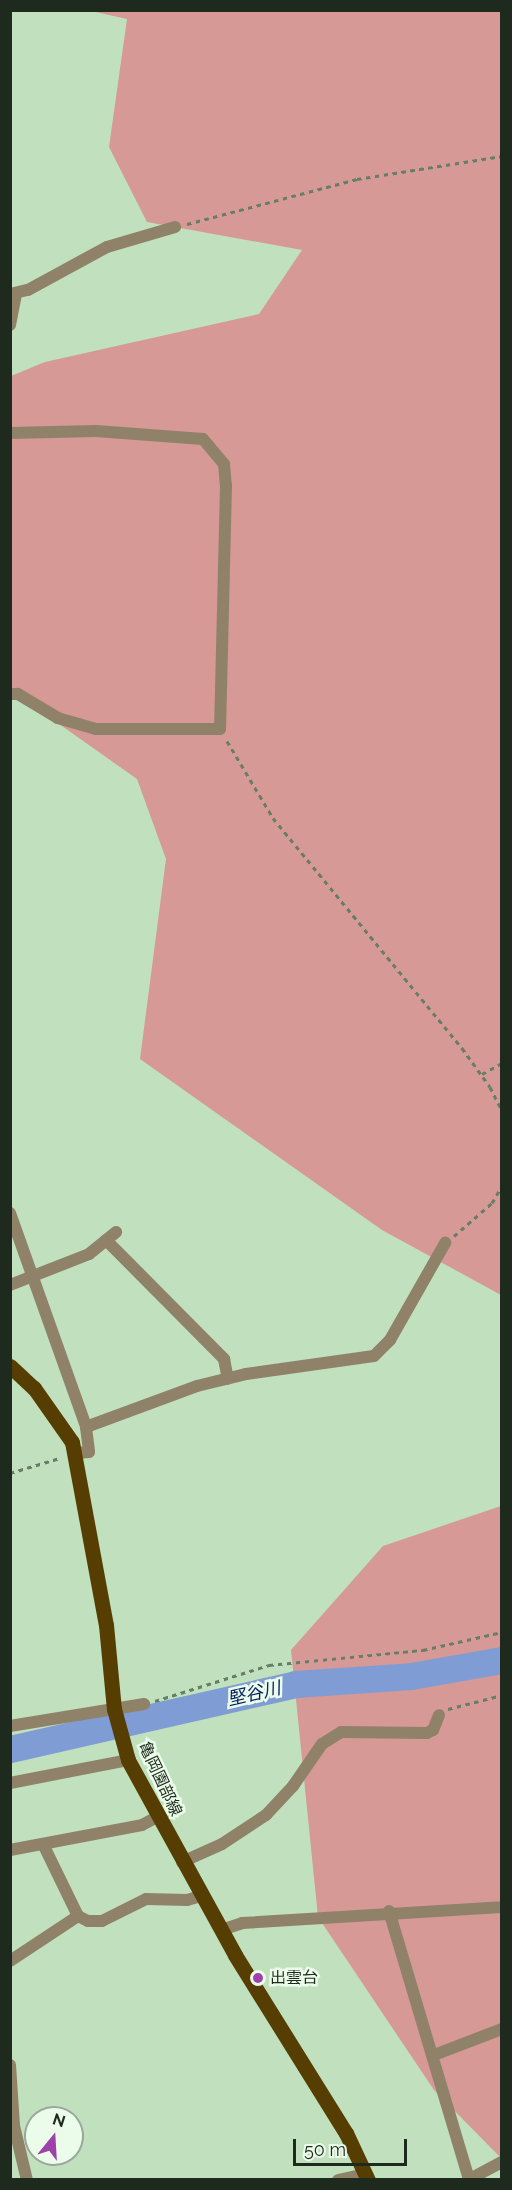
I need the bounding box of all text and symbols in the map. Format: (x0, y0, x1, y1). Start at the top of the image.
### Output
water label: 堅谷川 (225, 1677, 283, 1711)
street label: 亀岡園部線 (134, 1739, 186, 1819)
place label: 出雲台 (270, 1968, 318, 1988)
marker: 出雲台 (251, 1971, 265, 1985)
north arrow (24, 2106, 84, 2166)
text: N (50, 2109, 68, 2131)
scale bar (296, 2127, 410, 2165)
text: 50 m (304, 2139, 346, 2160)

